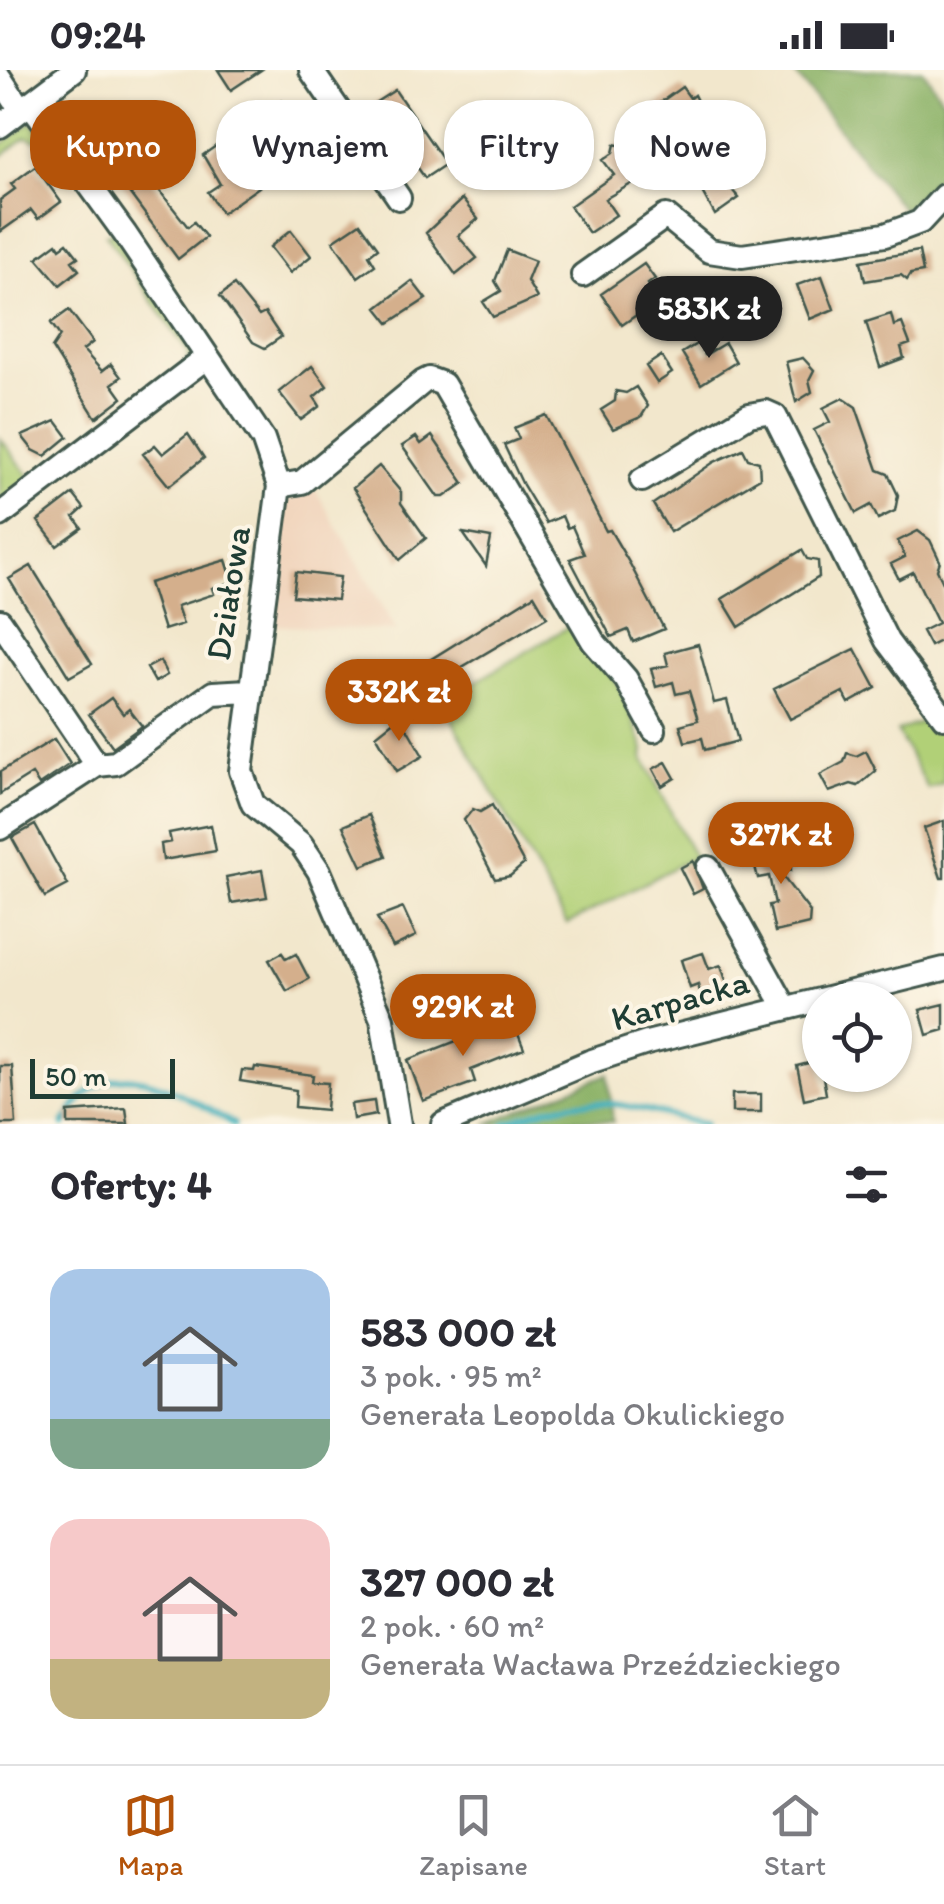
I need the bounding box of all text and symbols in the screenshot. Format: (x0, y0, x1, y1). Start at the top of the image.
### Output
text: 09:24 (50, 12, 145, 58)
chip: Kupno (30, 100, 196, 190)
chip: Wynajem (216, 100, 424, 190)
chip: Filtry (444, 100, 594, 190)
chip: Nowe (614, 100, 766, 190)
pin: 583K zł (617, 276, 801, 361)
text: 583K zł (657, 289, 761, 327)
street label: Działowa (197, 523, 259, 663)
pin: 332K zł (307, 659, 491, 744)
text: 332K zł (347, 672, 451, 710)
pin: 327K zł (689, 802, 873, 887)
text: 327K zł (730, 815, 832, 853)
street label: Karpacka (606, 960, 754, 1040)
pin: 929K zł (371, 974, 555, 1059)
map controls (802, 982, 912, 1092)
button: locate (802, 982, 912, 1092)
text: 929K zł (412, 987, 514, 1025)
scale bar (30, 1054, 175, 1098)
text: 50 m (45, 1059, 107, 1093)
icon: filters (839, 1157, 894, 1212)
text: Oferty: 4 (50, 1159, 212, 1210)
text: 583 000 zł (360, 1306, 556, 1357)
icon: home (130, 1309, 250, 1429)
text: 3 pok. · 95 m² (360, 1357, 542, 1395)
text: Generała Leopolda Okulickiego (360, 1395, 785, 1433)
text: 327 000 zł (360, 1556, 554, 1607)
icon: home (130, 1559, 250, 1679)
text: 2 pok. · 60 m² (360, 1607, 544, 1645)
text: Generała Wacława Przeździeckiego (360, 1645, 841, 1683)
tab: Mapa (118, 1788, 183, 1882)
tab: Zapisane (419, 1788, 528, 1882)
tab: Start (764, 1788, 826, 1882)

